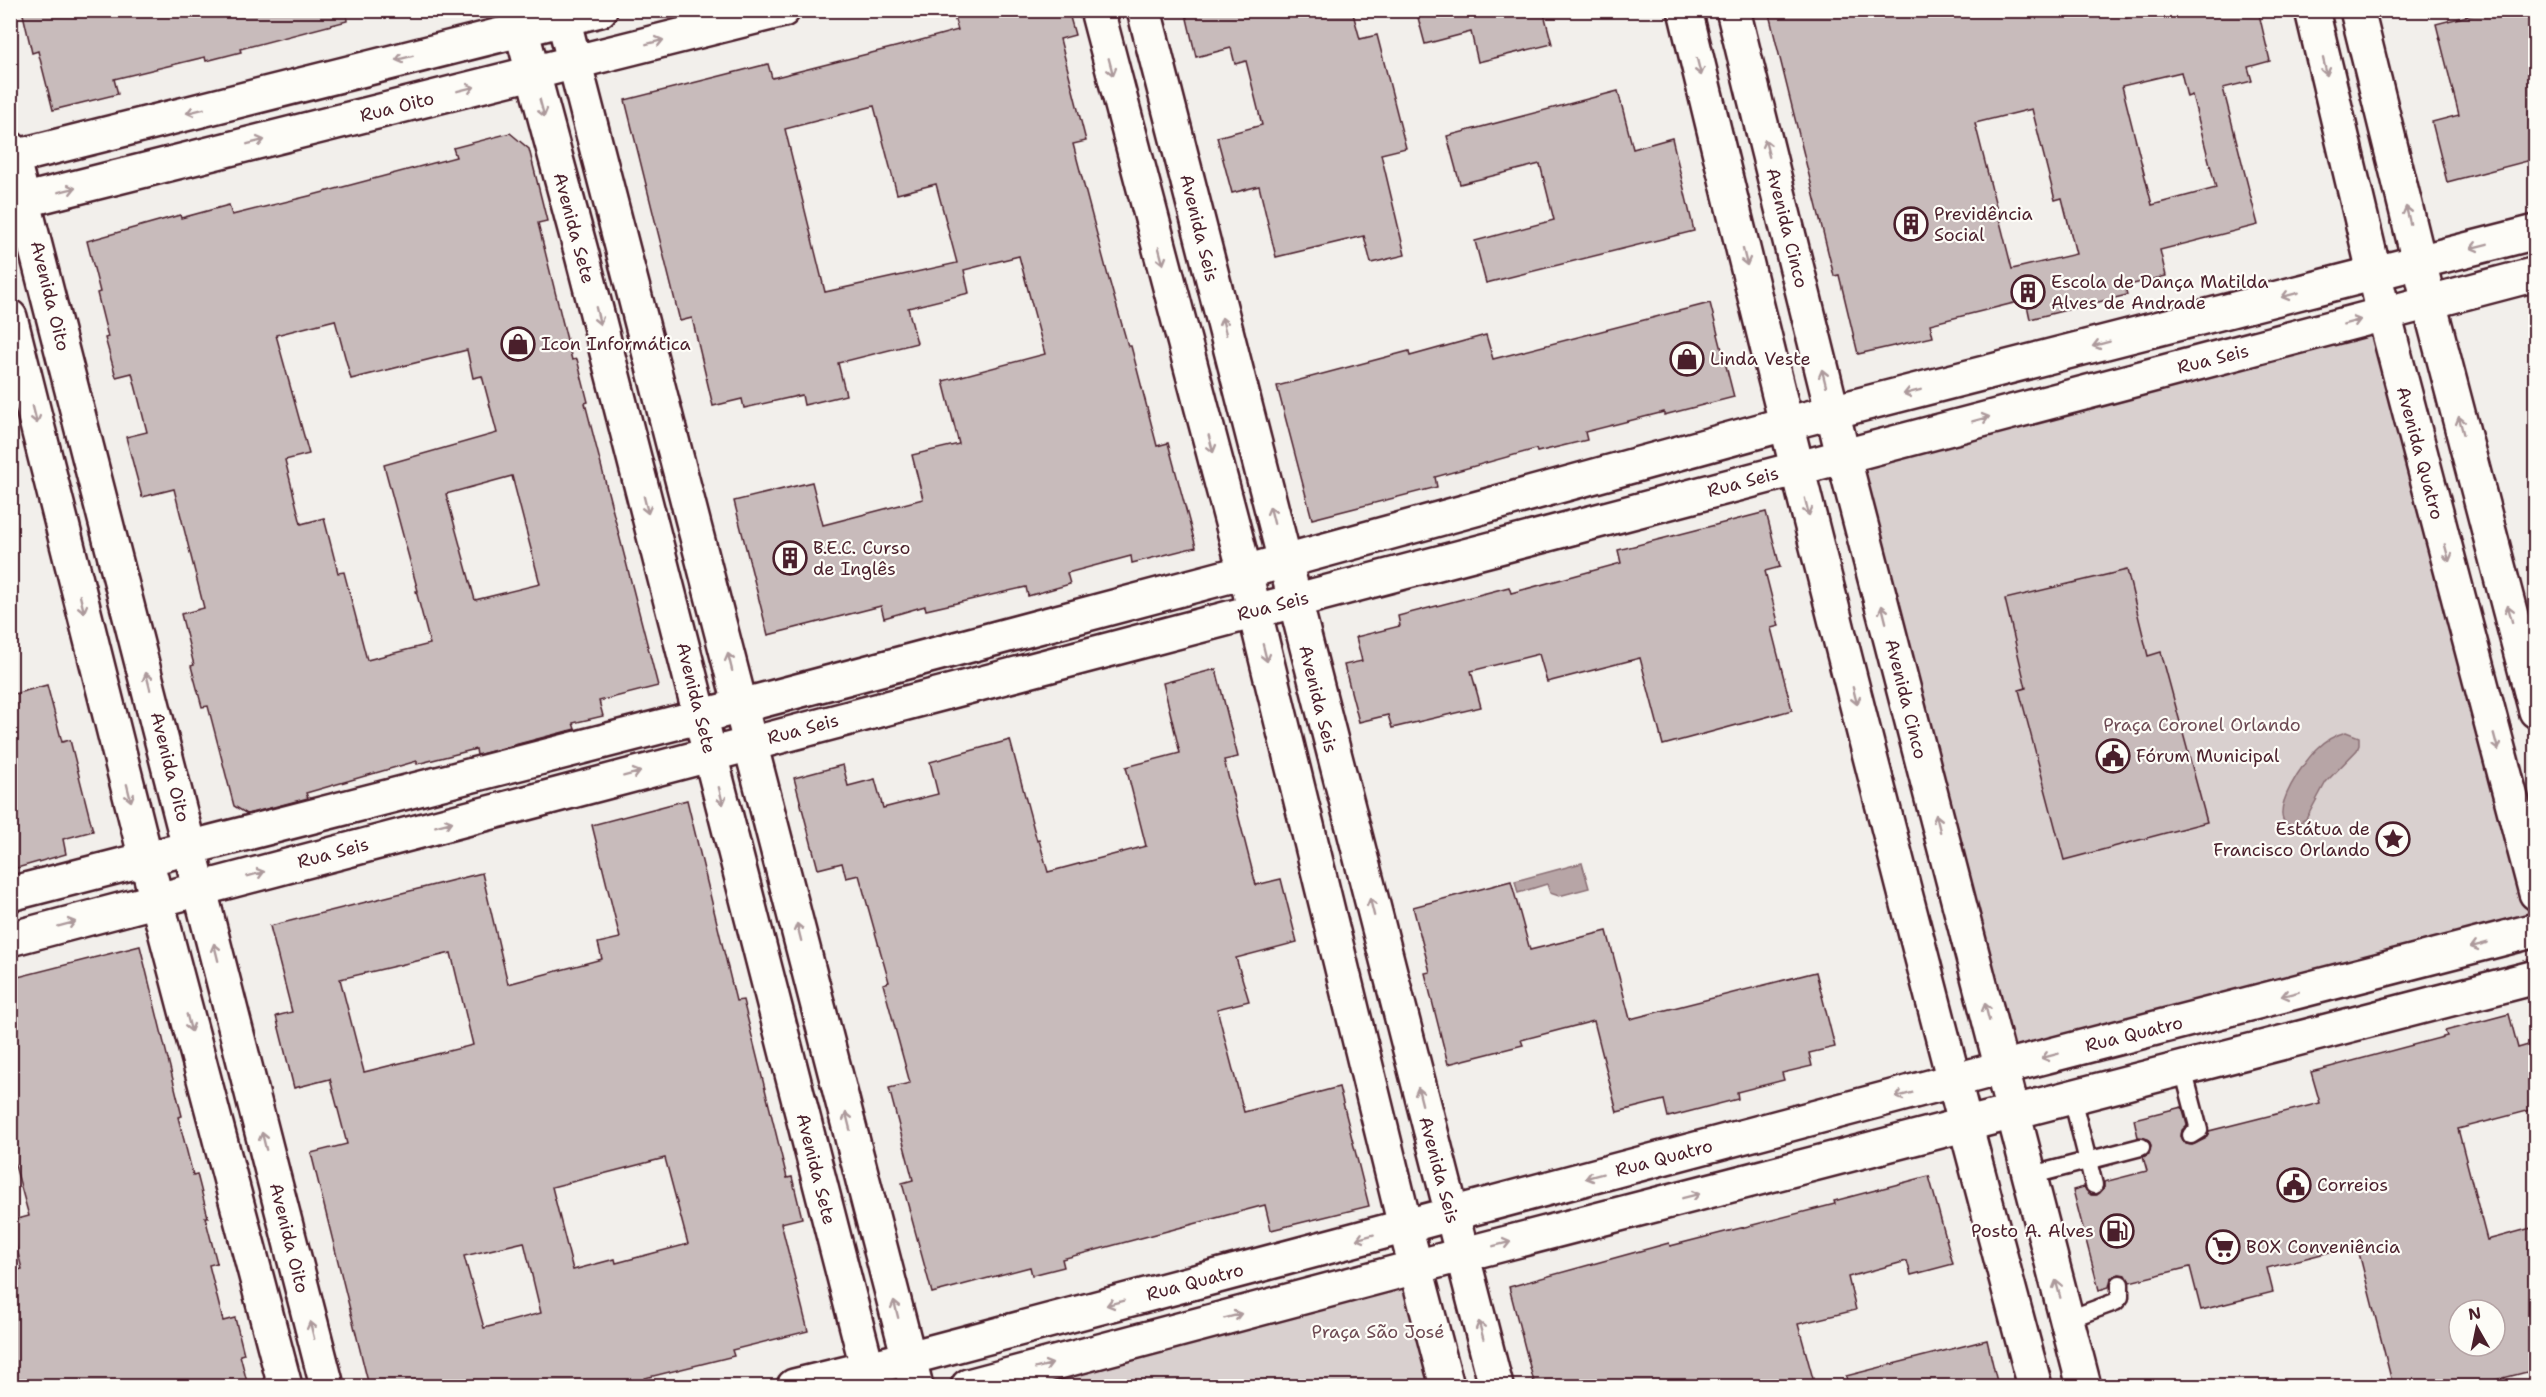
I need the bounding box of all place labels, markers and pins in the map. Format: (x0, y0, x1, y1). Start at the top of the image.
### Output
place label: Previdência Social (1934, 202, 2033, 247)
building icon: Previdência Social (1893, 206, 1929, 242)
place label: Escola de Dança Matilda Alves de Andrade (2051, 270, 2269, 315)
building icon: Escola de Dança Matilda Alves de Andrade (2010, 274, 2046, 310)
shop icon: Icon Informática (500, 326, 536, 362)
place label: Icon Informática (541, 332, 691, 356)
shop icon: Linda Veste (1669, 341, 1705, 377)
place label: Linda Veste (1710, 347, 1811, 371)
place label: B.E.C. Curso de Inglês (813, 536, 910, 581)
building icon: B.E.C. Curso de Inglês (772, 540, 808, 576)
public building icon: Fórum Municipal (2095, 738, 2131, 774)
place label: Fórum Municipal (2136, 744, 2280, 768)
place label: Estátua de Francisco Orlando (2213, 817, 2370, 862)
place icon: Estátua de Francisco Orlando (2375, 821, 2411, 857)
public building icon: Correios (2276, 1167, 2312, 1203)
place label: Correios (2317, 1173, 2388, 1197)
fuel station icon: Posto A. Alves (2099, 1213, 2135, 1249)
place label: Posto A. Alves (1971, 1219, 2094, 1243)
supermarket icon: BOX Conveniência (2205, 1229, 2241, 1265)
place label: BOX Conveniência (2246, 1235, 2400, 1259)

